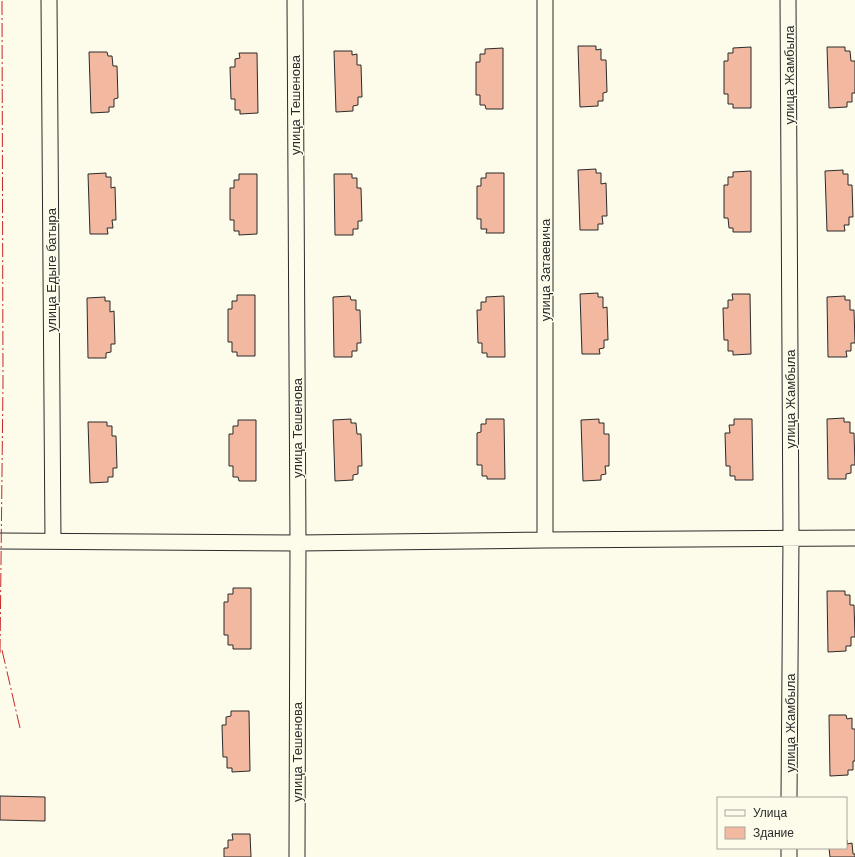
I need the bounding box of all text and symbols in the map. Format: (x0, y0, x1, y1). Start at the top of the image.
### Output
street label: улица Жамбыла (782, 25, 797, 125)
street label: улица Тешенова (288, 54, 303, 155)
street label: улица Едыге батыра (44, 207, 59, 332)
street label: улица Затаевича (538, 218, 553, 321)
street label: улица Жамбыла (783, 349, 798, 449)
street label: улица Тешенова (290, 377, 305, 478)
street label: улица Жамбыла (783, 673, 798, 773)
street label: улица Тешенова (290, 701, 305, 802)
legend (717, 797, 847, 849)
text: Улица (753, 806, 787, 820)
text: Здание (753, 826, 794, 840)

